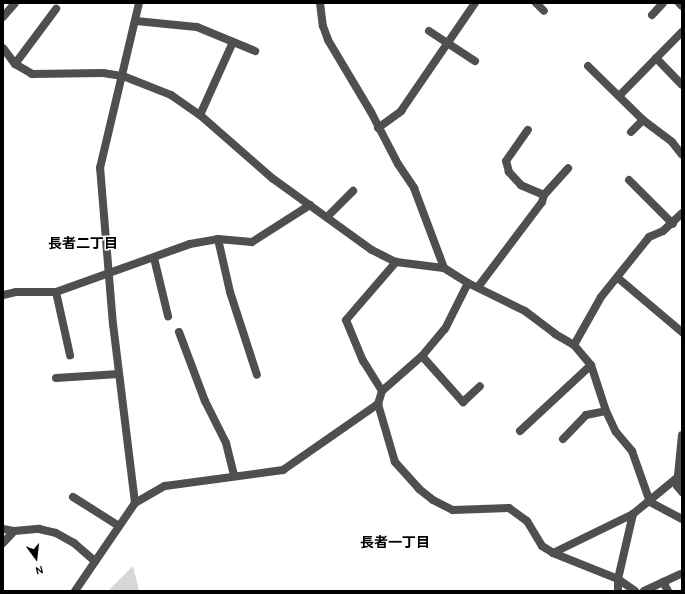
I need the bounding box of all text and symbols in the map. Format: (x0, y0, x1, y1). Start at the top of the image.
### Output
district label: 長者二丁目 (48, 236, 118, 252)
district label: 長者一丁目 (360, 535, 430, 551)
north arrow (16, 538, 56, 578)
text: N (34, 563, 45, 577)

